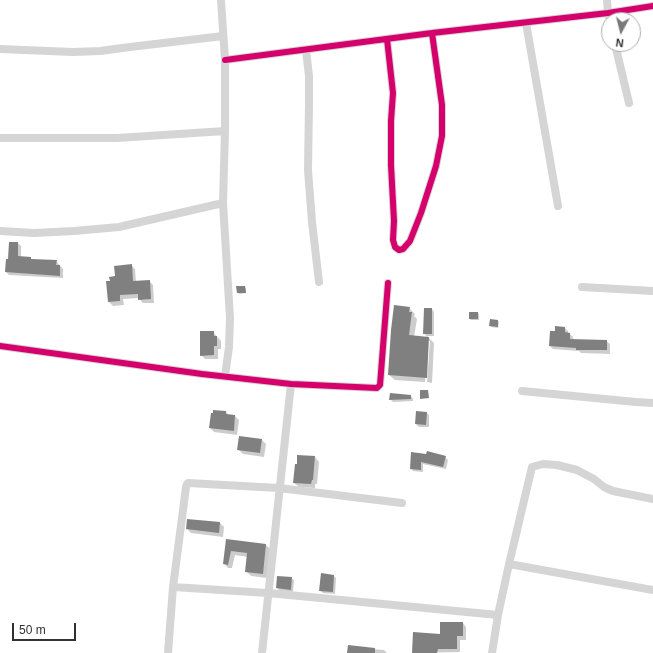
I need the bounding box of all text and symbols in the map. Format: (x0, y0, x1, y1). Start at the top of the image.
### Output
north arrow (601, 12, 641, 52)
text: N (615, 36, 624, 49)
scale bar (14, 615, 78, 641)
text: 50 m (19, 623, 46, 637)

